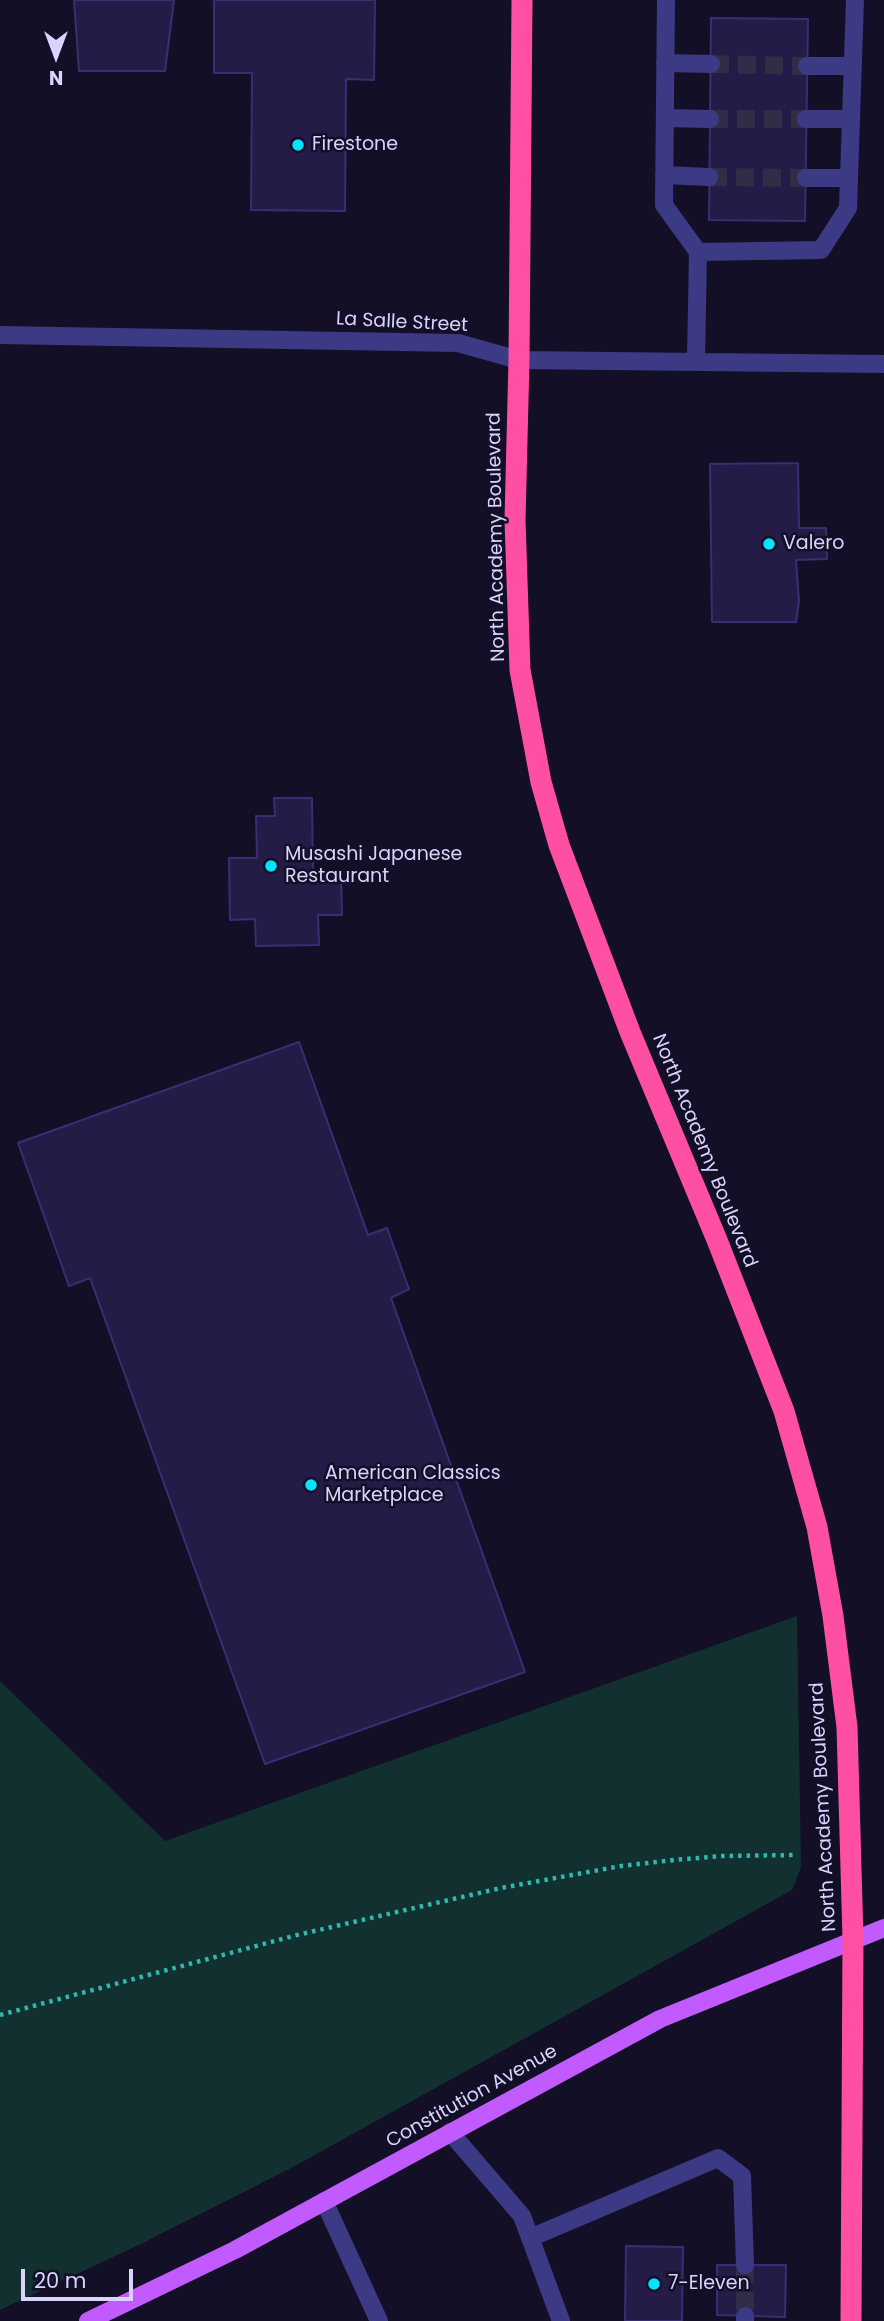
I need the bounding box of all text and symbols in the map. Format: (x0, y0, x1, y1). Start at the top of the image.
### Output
north arrow (21, 21, 91, 91)
text: N (49, 64, 63, 91)
place label: Firestone (312, 134, 398, 156)
marker: Firestone (290, 137, 306, 153)
street label: La Salle Street (336, 308, 468, 338)
street label: North Academy Boulevard (483, 412, 511, 662)
place label: Valero (783, 533, 844, 555)
marker: Valero (761, 536, 777, 552)
place label: Musashi Japanese Restaurant (285, 844, 462, 888)
marker: Musashi Japanese Restaurant (263, 858, 279, 874)
street label: North Academy Boulevard (647, 1031, 761, 1271)
place label: American Classics Marketplace (325, 1463, 501, 1507)
marker: American Classics Marketplace (303, 1477, 319, 1493)
street label: North Academy Boulevard (806, 1682, 842, 1932)
street label: Constitution Avenue (383, 2041, 561, 2153)
scale bar (24, 2254, 136, 2298)
text: 20 m (34, 2266, 87, 2295)
place label: 7-Eleven (668, 2273, 750, 2295)
marker: 7-Eleven (646, 2276, 662, 2292)

